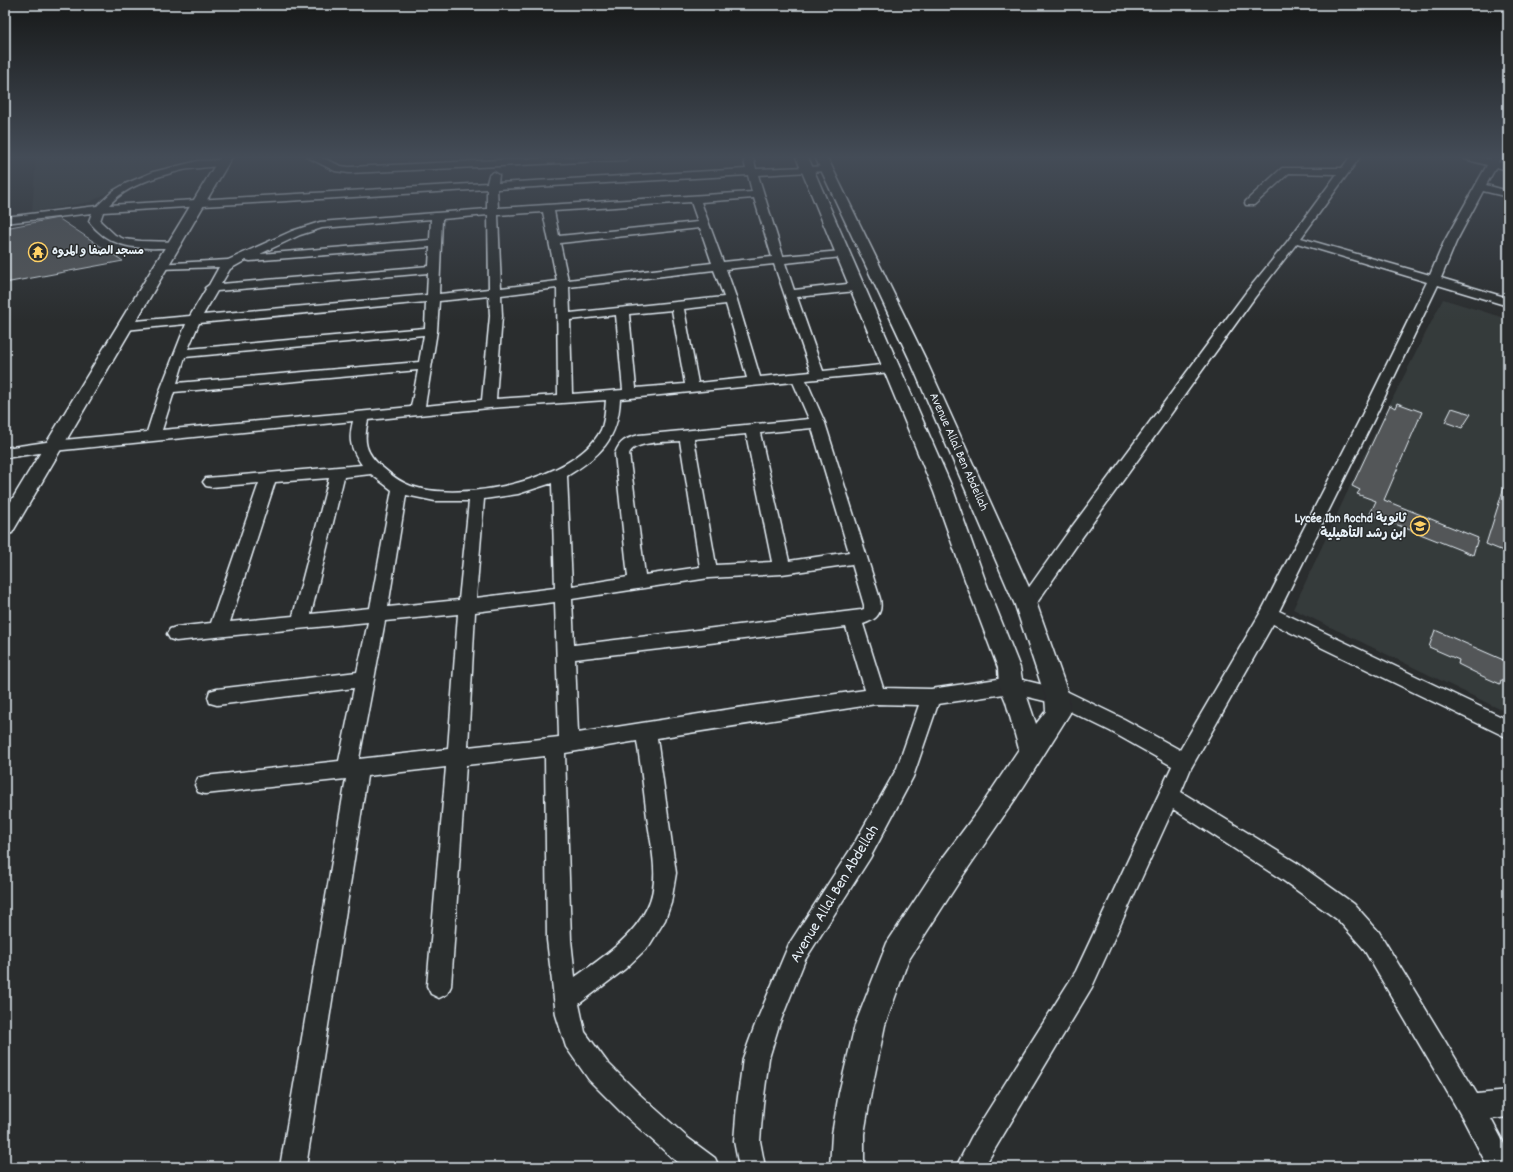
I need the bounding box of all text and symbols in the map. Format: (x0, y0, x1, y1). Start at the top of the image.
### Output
temple icon: مسجد الصفا و المروه (27, 241, 49, 263)
place label: مسجد الصفا و المروه (52, 244, 144, 260)
street label: Avenue Allal Ben Abdellah (923, 390, 993, 514)
place label: Lycée Ibn Rochd ثانوية ابن رشد التأهيلية (1295, 510, 1407, 544)
school or university icon: Lycée Ibn Rochd ثانوية ابن رشد التأهيلية (1409, 515, 1431, 537)
street label: Avenue Allal Ben Abdellah (785, 821, 885, 967)

